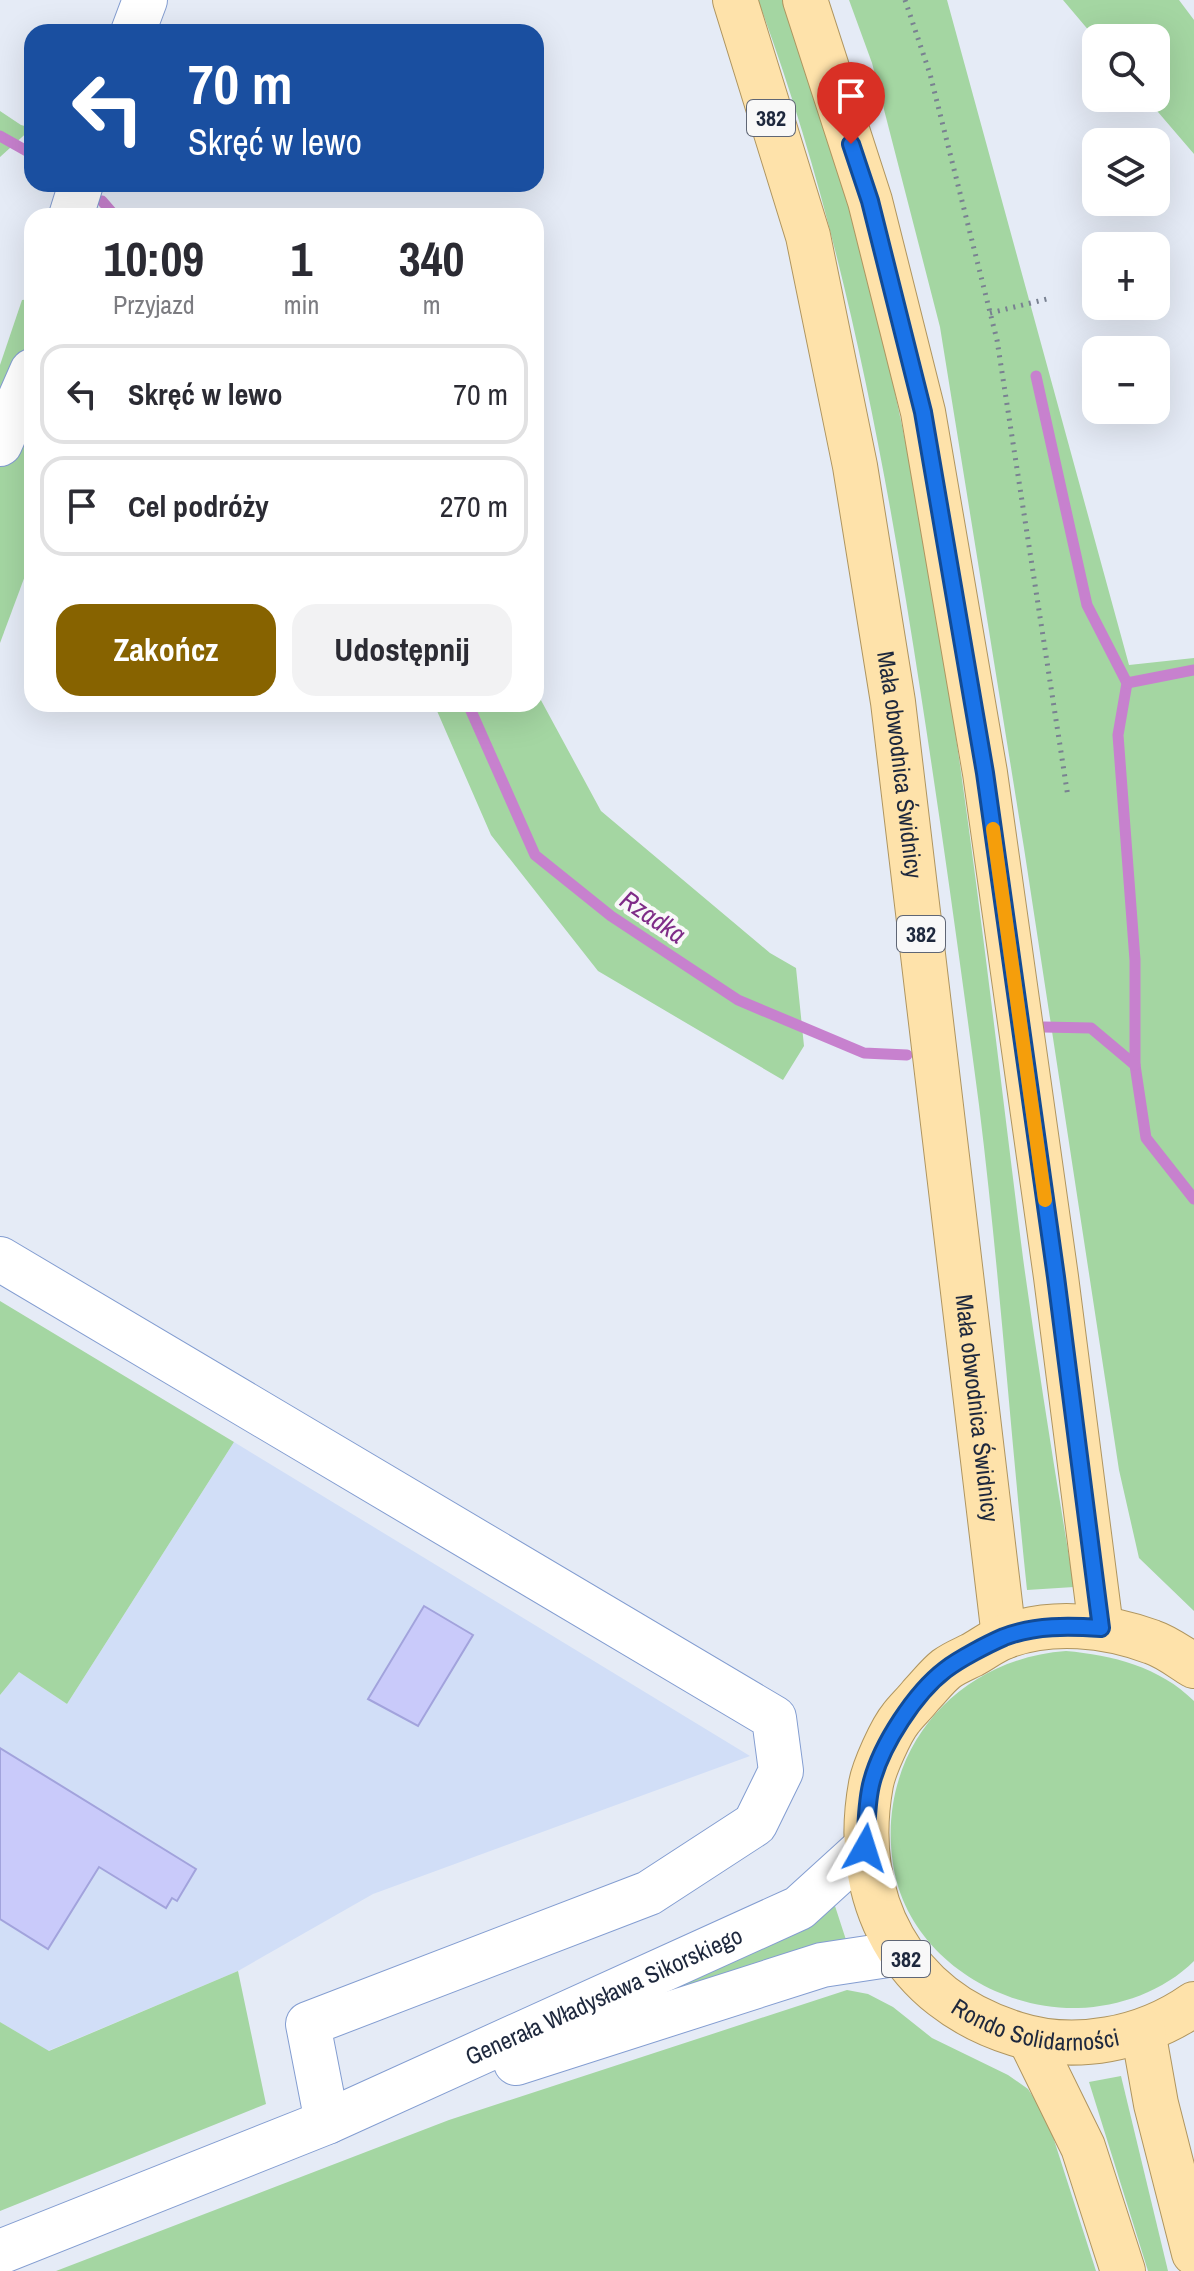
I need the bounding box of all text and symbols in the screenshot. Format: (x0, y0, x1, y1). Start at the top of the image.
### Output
map controls (1082, 24, 1170, 424)
button: search (1082, 24, 1170, 112)
text: 70 m (188, 46, 293, 121)
icon: left (56, 56, 160, 160)
pin (817, 62, 885, 144)
icon: arrive (829, 74, 873, 118)
road number: 382 (747, 100, 795, 136)
text: Skręć w lewo (188, 118, 362, 166)
button: layers (1082, 128, 1170, 216)
text: 10:09 (104, 226, 204, 291)
text: 1 (291, 226, 312, 291)
text: 340 (399, 226, 464, 291)
button: + (1082, 232, 1170, 320)
text: Przyjazd (113, 287, 195, 322)
text: min (284, 287, 319, 322)
text: m (423, 287, 441, 322)
button: − (1082, 336, 1170, 424)
icon: left (60, 372, 104, 416)
text: Skręć w lewo (128, 374, 283, 414)
text: 70 m (453, 374, 508, 414)
icon: arrive (60, 484, 104, 528)
text: Cel podróży (128, 486, 269, 526)
text: 270 m (440, 486, 508, 526)
button: Zakończ (56, 604, 276, 696)
button: Udostępnij (292, 604, 512, 696)
street label: Mała obwodnica Świdnicy (870, 649, 931, 880)
water label: Rzadka (614, 882, 693, 951)
road number: 382 (897, 916, 945, 952)
street label: Mała obwodnica Świdnicy (948, 1293, 1007, 1524)
position arrow (823, 1806, 907, 1890)
street label: Generała Władysława Sikorskiego (460, 1919, 747, 2072)
road number: 382 (882, 1941, 930, 1977)
street label: Rondo Solidarności (946, 1990, 1122, 2058)

